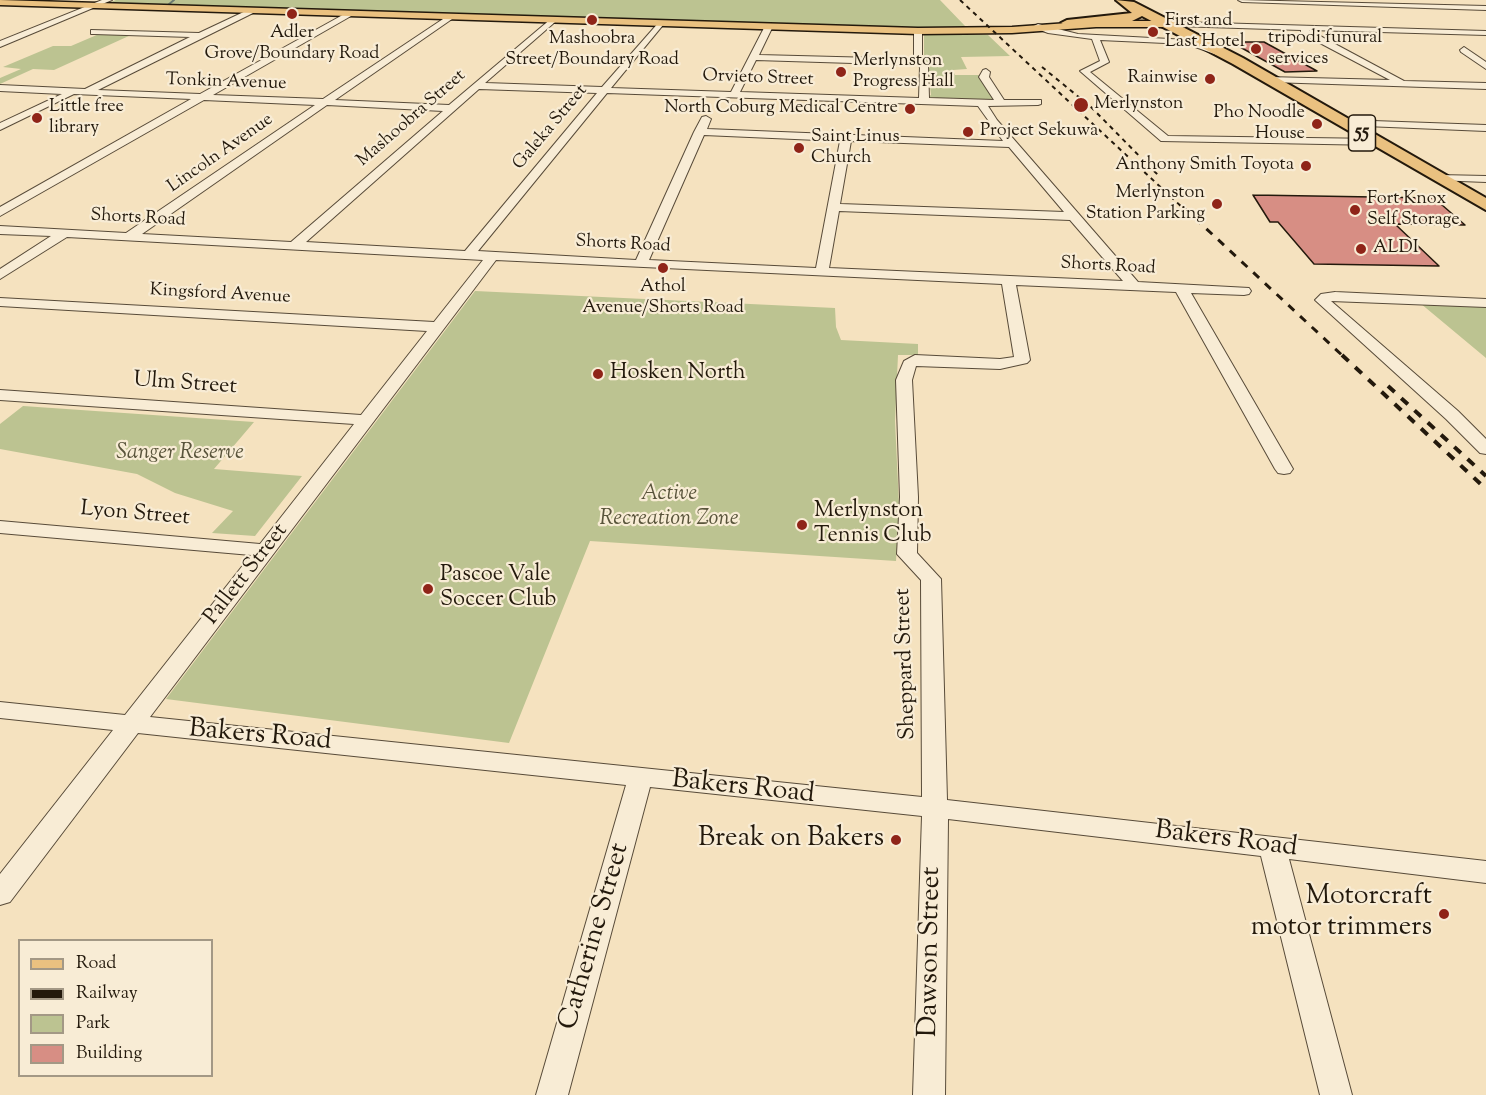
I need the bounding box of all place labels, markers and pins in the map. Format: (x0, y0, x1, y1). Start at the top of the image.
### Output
marker: Adler Grove/Boundary Road (285, 7, 299, 21)
place label: First and Last Hotel (1165, 11, 1245, 54)
marker: Mashoobra Street/Boundary Road (585, 13, 599, 27)
place label: Adler Grove/Boundary Road (205, 23, 379, 66)
marker: First and Last Hotel (1146, 25, 1160, 39)
place label: tripodi funural services (1268, 28, 1382, 70)
place label: Mashoobra Street/Boundary Road (505, 29, 679, 72)
marker: tripodi funural services (1249, 42, 1263, 56)
place label: Merlynston Progress Hall (853, 51, 954, 94)
marker: Merlynston Progress Hall (834, 65, 848, 79)
place label: Rainwise (1128, 68, 1198, 90)
marker: Rainwise (1203, 72, 1217, 86)
place label: Merlynston (1094, 94, 1183, 116)
marker: Merlynston (1072, 96, 1090, 114)
place label: Little free library (49, 97, 124, 140)
place label: North Coburg Medical Centre (664, 98, 898, 120)
marker: North Coburg Medical Centre (903, 102, 917, 116)
place label: Pho Noodle House (1214, 103, 1305, 146)
marker: Little free library (30, 111, 44, 125)
marker: Pho Noodle House (1310, 117, 1324, 131)
place label: Project Sekuwa (980, 121, 1098, 143)
marker: Project Sekuwa (961, 125, 975, 139)
place label: Saint Linus Church (811, 127, 899, 170)
marker: Saint Linus Church (792, 141, 806, 155)
place label: Anthony Smith Toyota (1115, 155, 1294, 177)
marker: Anthony Smith Toyota (1299, 159, 1313, 173)
place label: Merlynston Station Parking (1086, 183, 1205, 226)
place label: Fort Knox Self Storage (1367, 189, 1460, 232)
marker: Merlynston Station Parking (1210, 197, 1224, 211)
marker: Fort Knox Self Storage (1348, 203, 1362, 217)
place label: ALDI (1373, 238, 1419, 260)
marker: ALDI (1354, 242, 1368, 256)
marker: Athol Avenue/Shorts Road (656, 261, 670, 275)
place label: Athol Avenue/Shorts Road (582, 277, 744, 320)
place label: Hosken North (610, 361, 746, 387)
marker: Hosken North (591, 367, 605, 381)
place label: Merlynston Tennis Club (814, 499, 932, 550)
marker: Merlynston Tennis Club (795, 518, 809, 532)
place label: Pascoe Vale Soccer Club (440, 563, 556, 614)
marker: Pascoe Vale Soccer Club (421, 582, 435, 596)
place label: Break on Bakers (698, 824, 884, 856)
marker: Break on Bakers (889, 833, 903, 847)
place label: Motorcraft motor trimmers (1251, 882, 1432, 945)
marker: Motorcraft motor trimmers (1437, 907, 1451, 921)

